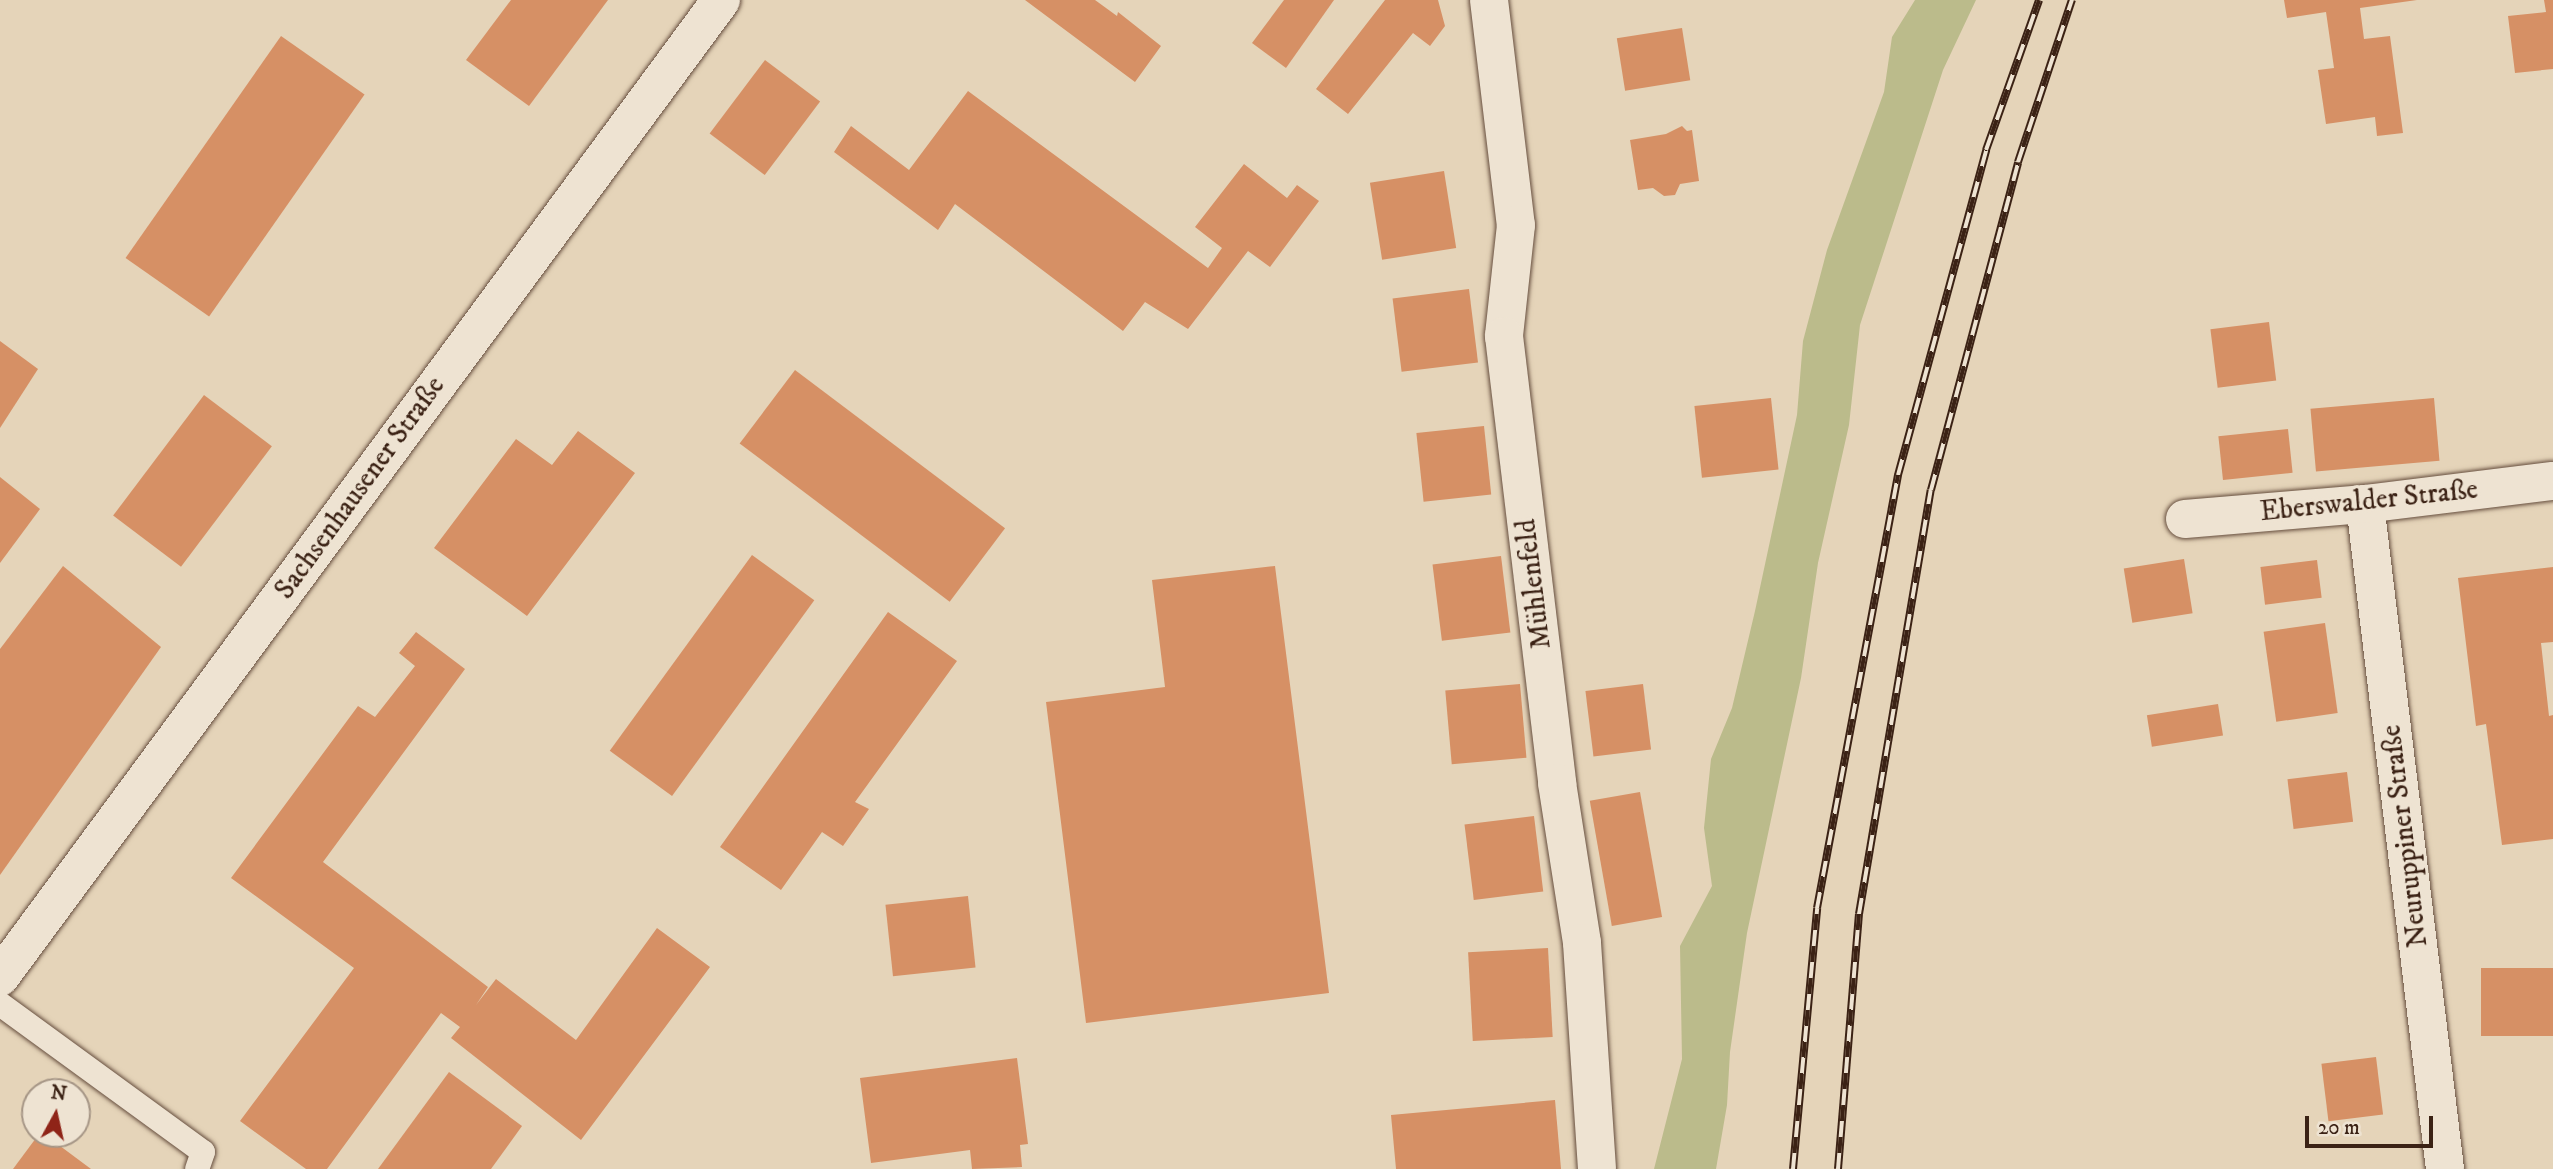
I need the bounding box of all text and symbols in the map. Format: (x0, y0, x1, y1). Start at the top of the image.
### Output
street label: Sachsenhausener Straße (268, 370, 452, 606)
street label: Eberswalder Straße (2258, 473, 2480, 529)
street label: Mühlenfeld (1509, 517, 1559, 651)
street label: Neuruppiner Straße (2375, 723, 2435, 949)
north arrow (21, 1078, 91, 1148)
text: N (49, 1081, 68, 1106)
scale bar (2308, 1102, 2436, 1146)
text: 20 m (2318, 1115, 2360, 1141)

